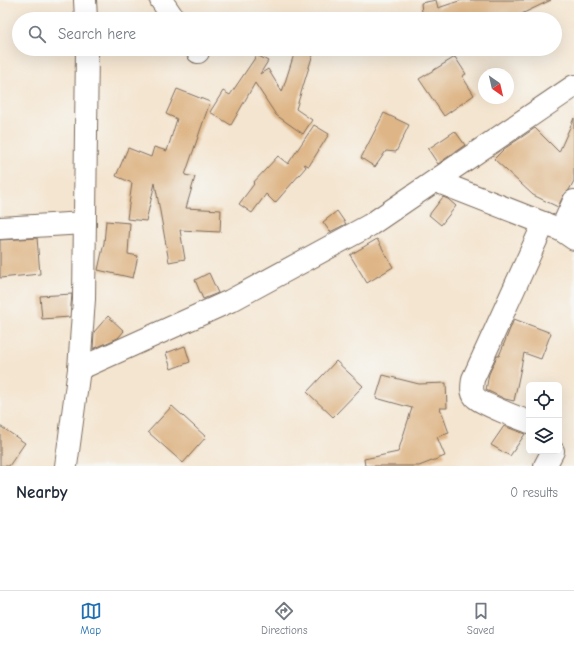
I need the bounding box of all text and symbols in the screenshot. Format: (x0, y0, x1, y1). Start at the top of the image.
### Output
search box (12, 12, 562, 56)
icon: search (26, 23, 48, 45)
text: Search here (58, 25, 136, 43)
north arrow (478, 68, 514, 104)
map controls (526, 382, 562, 454)
button: locate (526, 382, 562, 418)
button: layers (526, 418, 562, 454)
text: Nearby (16, 483, 67, 502)
text: 0 results (510, 485, 558, 500)
tab: Map (80, 600, 102, 637)
tab: Directions (261, 600, 308, 637)
tab: Saved (467, 600, 494, 637)

